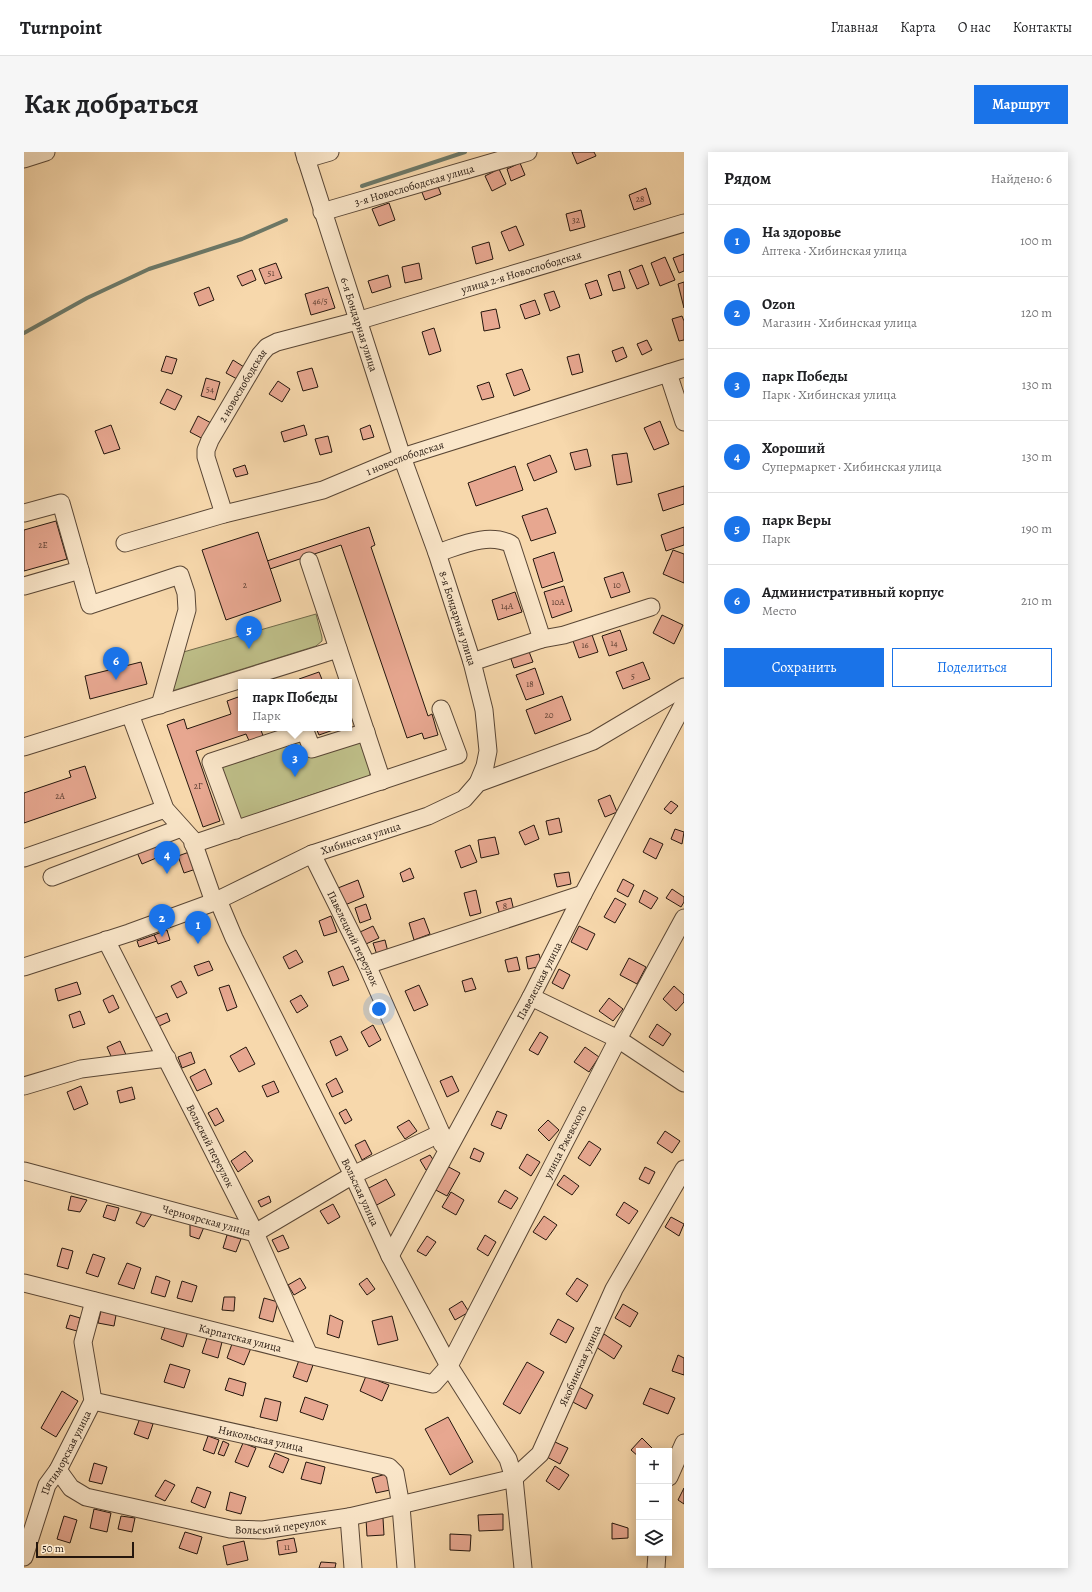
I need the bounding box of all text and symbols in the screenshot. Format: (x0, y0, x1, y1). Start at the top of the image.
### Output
text: Turnpoint (20, 15, 102, 41)
text: Главная (831, 18, 878, 37)
text: Карта (900, 18, 936, 37)
text: О нас (958, 18, 991, 37)
text: Контакты (1013, 18, 1072, 37)
text: Как добраться (24, 85, 199, 123)
button: Маршрут (974, 85, 1068, 124)
street label: 3-я Новослободская улица (353, 160, 477, 210)
text: Рядом (724, 167, 771, 190)
text: Найдено: 6 (991, 170, 1052, 187)
house number: 28 (636, 193, 644, 205)
house number: 32 (572, 214, 581, 226)
text: На здоровье (762, 222, 841, 242)
text: 1 (735, 232, 739, 249)
text: 100 m (1020, 232, 1052, 249)
text: Аптека · Хибинская улица (762, 242, 907, 259)
street label: улица 2-я Новослободская (458, 247, 583, 297)
house number: 51 (268, 267, 274, 279)
street label: 6-я Бондарная улица (337, 275, 382, 374)
text: Ozon (762, 294, 795, 314)
house number: 46/5 (312, 295, 328, 307)
text: 2 (734, 304, 740, 321)
text: 120 m (1021, 304, 1052, 321)
text: Магазин · Хибинская улица (762, 314, 917, 331)
street label: 2 новослободская (215, 345, 270, 425)
text: парк Победы (762, 366, 848, 386)
text: 3 (734, 376, 740, 393)
text: 130 m (1022, 376, 1052, 393)
house number: 54 (206, 383, 214, 395)
text: Парк · Хибинская улица (762, 386, 897, 403)
street label: 1 новослободская (363, 437, 446, 479)
text: Хороший (762, 438, 825, 458)
text: 4 (734, 448, 740, 465)
text: 130 m (1022, 448, 1052, 465)
text: Супермаркет · Хибинская улица (762, 458, 942, 475)
text: парк Веры (762, 510, 831, 530)
text: 5 (734, 520, 740, 537)
text: 190 m (1021, 520, 1052, 537)
text: Парк (762, 530, 791, 547)
house number: 2Е (38, 539, 48, 551)
street label: 8-я Бондарная улица (436, 569, 480, 668)
house number: 2 (243, 579, 248, 591)
house number: 10 (613, 579, 621, 591)
text: Административный корпус (762, 582, 944, 602)
text: 6 (734, 592, 740, 609)
text: 210 m (1021, 592, 1052, 609)
house number: 10А (551, 596, 565, 608)
house number: 14А (501, 600, 514, 612)
text: Место (762, 602, 797, 619)
pin: 5 (236, 616, 262, 649)
house number: 14 (610, 637, 618, 649)
house number: 16 (581, 639, 589, 651)
pin: 6 (103, 647, 129, 680)
button: Сохранить (724, 648, 884, 687)
button: Поделиться (892, 648, 1052, 687)
house number: 5 (631, 670, 635, 682)
house number: 18 (526, 678, 534, 690)
popup (238, 679, 352, 731)
text: парк Победы (252, 687, 338, 707)
text: Парк (252, 707, 281, 724)
house number: 20 (544, 709, 554, 721)
pin: 3 (282, 744, 308, 777)
house number: 2Г (194, 780, 203, 792)
house number: 2А (55, 790, 66, 802)
street label: Хибинская улица (319, 818, 403, 858)
pin: 4 (154, 841, 180, 874)
street label: Павелецкий переулок (324, 888, 383, 989)
house number: 8 (503, 900, 507, 912)
pin: 2 (149, 904, 175, 937)
pin: 1 (185, 911, 211, 944)
street label: Павелецкая улица (513, 938, 566, 1022)
your location (369, 999, 389, 1019)
street label: Вольский переулок (183, 1102, 238, 1190)
street label: улица Ржевского (539, 1102, 590, 1182)
street label: Вольская улица (338, 1155, 383, 1229)
street label: Черноярская улица (161, 1201, 253, 1239)
street label: Карпатская улица (197, 1320, 284, 1356)
street label: Якобинская улица (555, 1322, 605, 1409)
street label: Пятиморская улица (37, 1407, 95, 1497)
street label: Никольская улица (217, 1422, 306, 1455)
map controls (636, 1448, 672, 1556)
button: + (636, 1448, 672, 1484)
button: − (636, 1484, 672, 1520)
street label: Вольский переулок (235, 1513, 327, 1538)
button: layers (636, 1520, 672, 1556)
scale bar (36, 1540, 134, 1559)
text: 50 m (42, 1541, 64, 1556)
house number: 11 (284, 1541, 290, 1553)

